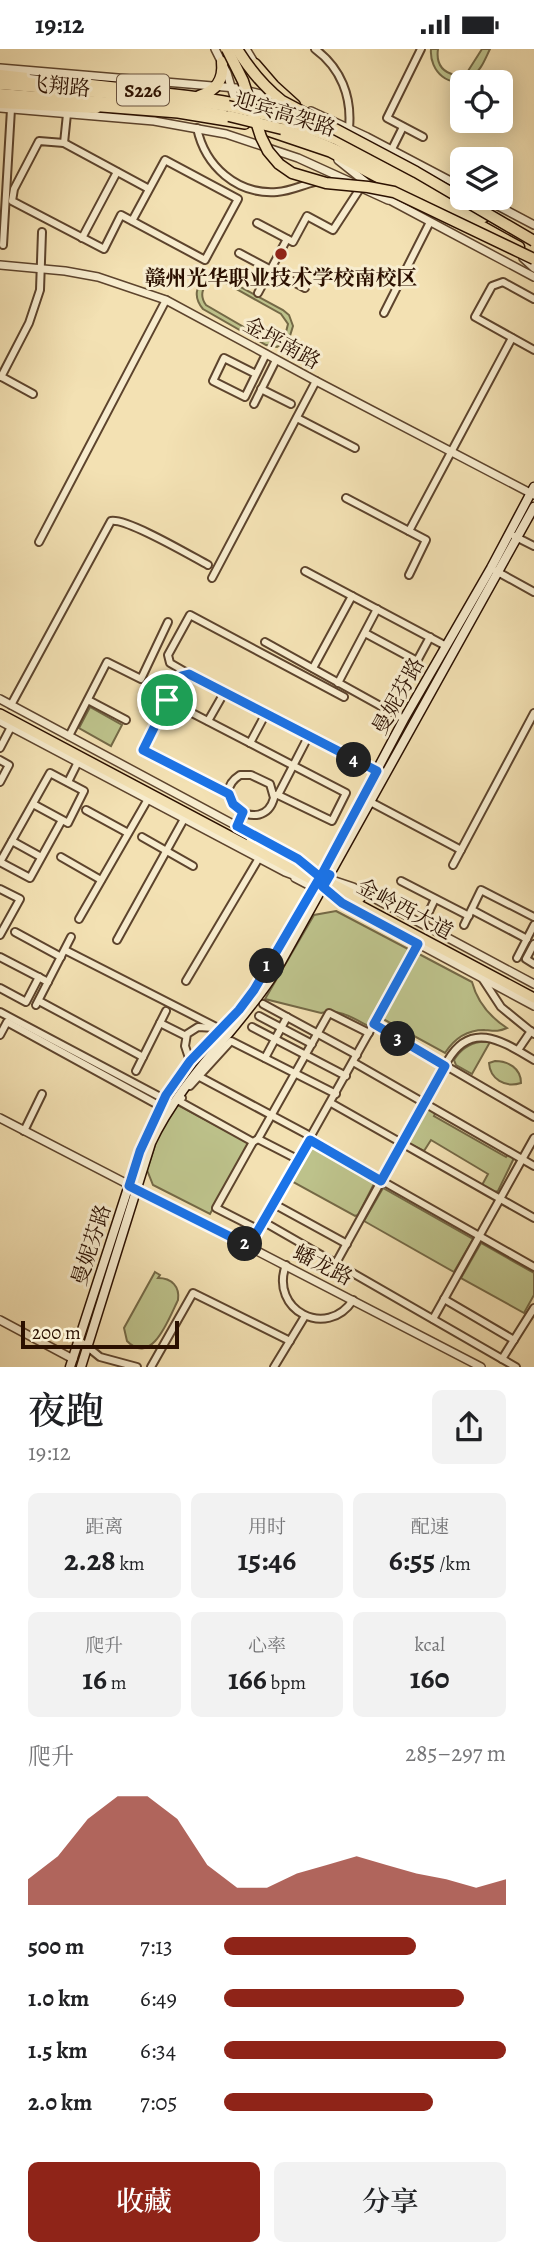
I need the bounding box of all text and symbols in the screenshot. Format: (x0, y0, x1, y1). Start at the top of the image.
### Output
text: 19:12 (35, 7, 84, 42)
street label: 飞翔路 (26, 69, 92, 103)
map controls (450, 70, 513, 210)
button: locate (450, 70, 513, 133)
road number: S226 (117, 74, 169, 105)
street label: 迎宾高架路 (231, 85, 339, 143)
button: layers (450, 147, 513, 210)
marker: 赣州光华职业技术学校南校区 (273, 246, 289, 262)
place label: 赣州光华职业技术学校南校区 (145, 264, 418, 292)
street label: 金坪南路 (238, 310, 326, 376)
street label: 曼妮芬路 (365, 652, 431, 740)
pin (137, 670, 197, 730)
icon: arrive (148, 681, 186, 719)
pin: 4 (336, 743, 372, 777)
text: 4 (349, 746, 358, 772)
street label: 金岭西大道 (352, 872, 458, 946)
pin: 1 (250, 949, 284, 983)
text: 1 (263, 952, 270, 978)
pin: 3 (380, 1021, 416, 1056)
text: 3 (393, 1025, 402, 1051)
street label: 曼妮芬路 (65, 1201, 117, 1289)
pin: 2 (228, 1227, 262, 1261)
text: 2 (240, 1230, 249, 1256)
street label: 蟠龙路 (289, 1238, 357, 1292)
scale bar (21, 1318, 178, 1350)
text: 200 m (32, 1320, 81, 1346)
text: 夜跑 (28, 1385, 104, 1437)
button: share (432, 1390, 506, 1464)
text: 19:12 (28, 1437, 71, 1468)
text: 距离 (85, 1514, 123, 1540)
text: 用时 (248, 1514, 286, 1540)
text: 配速 (411, 1514, 449, 1540)
text: 2.28 (64, 1540, 116, 1580)
text: 15:46 (238, 1540, 296, 1580)
text: 6:55 (389, 1540, 435, 1580)
text: km (116, 1551, 145, 1577)
text: /km (435, 1551, 471, 1577)
text: kcal (414, 1632, 445, 1658)
text: 爬升 (85, 1633, 123, 1659)
text: 心率 (248, 1633, 286, 1659)
text: 160 (410, 1658, 450, 1698)
text: 16 (82, 1659, 107, 1699)
text: 166 (228, 1659, 267, 1699)
text: m (107, 1670, 126, 1696)
text: bpm (267, 1670, 306, 1696)
text: 285–297 m (405, 1738, 506, 1769)
text: 爬升 (28, 1741, 74, 1772)
text: 500 m (28, 1931, 84, 1962)
text: 7:13 (140, 1931, 173, 1962)
text: 1.0 km (28, 1983, 89, 2014)
text: 6:49 (140, 1983, 177, 2014)
text: 1.5 km (28, 2035, 88, 2066)
text: 6:34 (140, 2035, 176, 2066)
text: 2.0 km (28, 2087, 92, 2118)
text: 7:05 (140, 2087, 177, 2118)
button: 收藏 (28, 2162, 260, 2242)
button: 分享 (274, 2162, 506, 2242)

